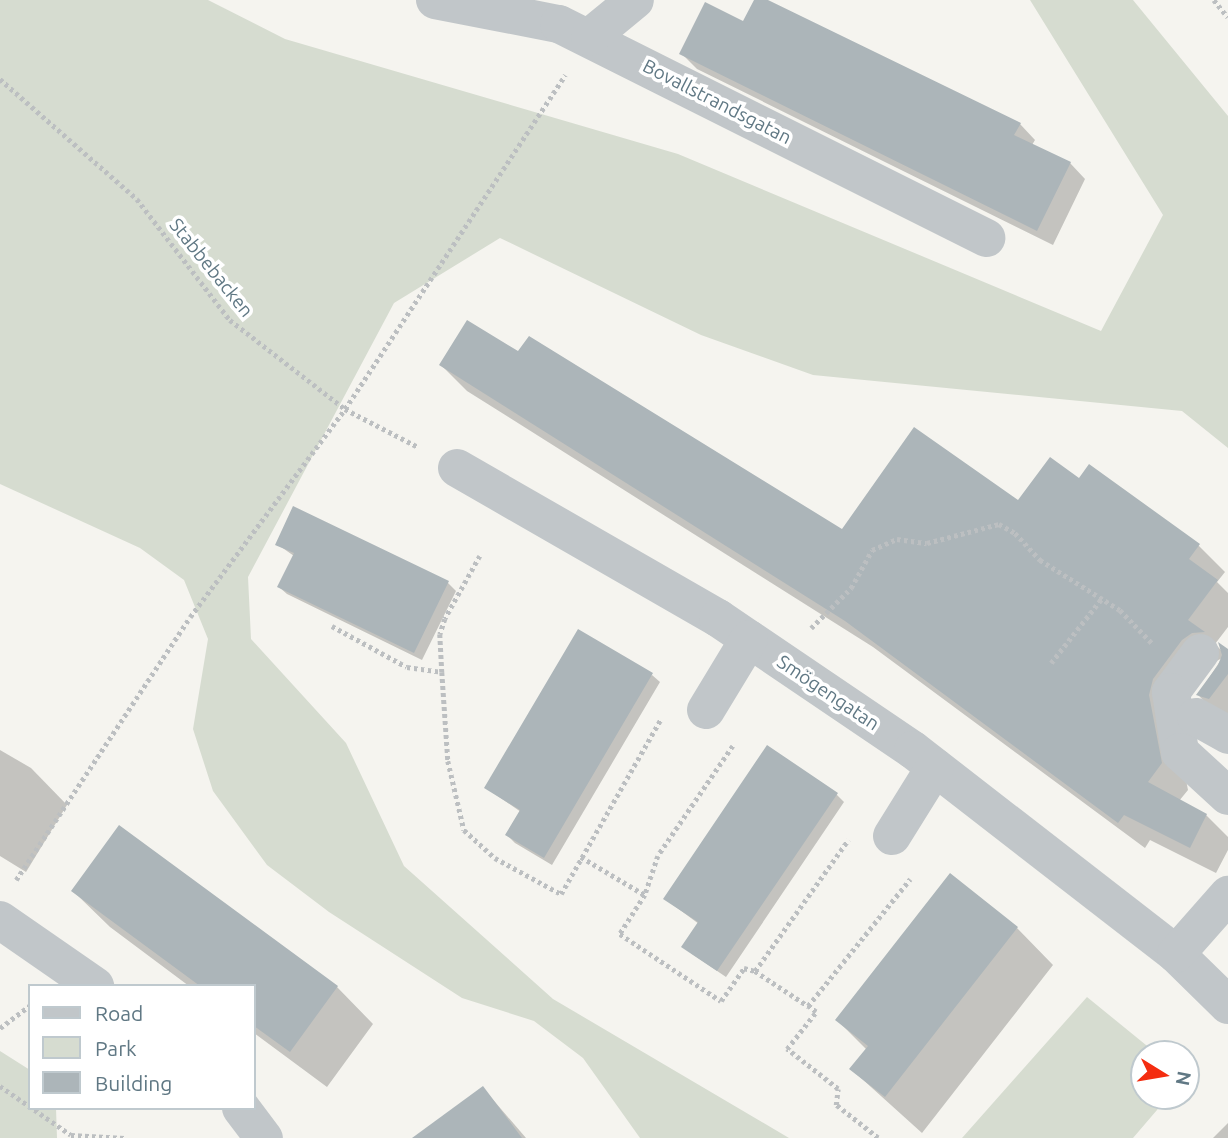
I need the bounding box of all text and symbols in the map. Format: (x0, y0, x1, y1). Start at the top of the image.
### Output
street label: Bovallstrandsgatan (639, 55, 795, 149)
street label: Stabbebacken (164, 214, 258, 322)
street label: Smögengatan (773, 650, 883, 736)
legend (28, 984, 256, 1110)
text: Road (95, 1001, 143, 1025)
text: Park (95, 1036, 137, 1060)
north arrow (1130, 1040, 1200, 1110)
text: N (1171, 1070, 1196, 1088)
text: Building (95, 1071, 172, 1095)

